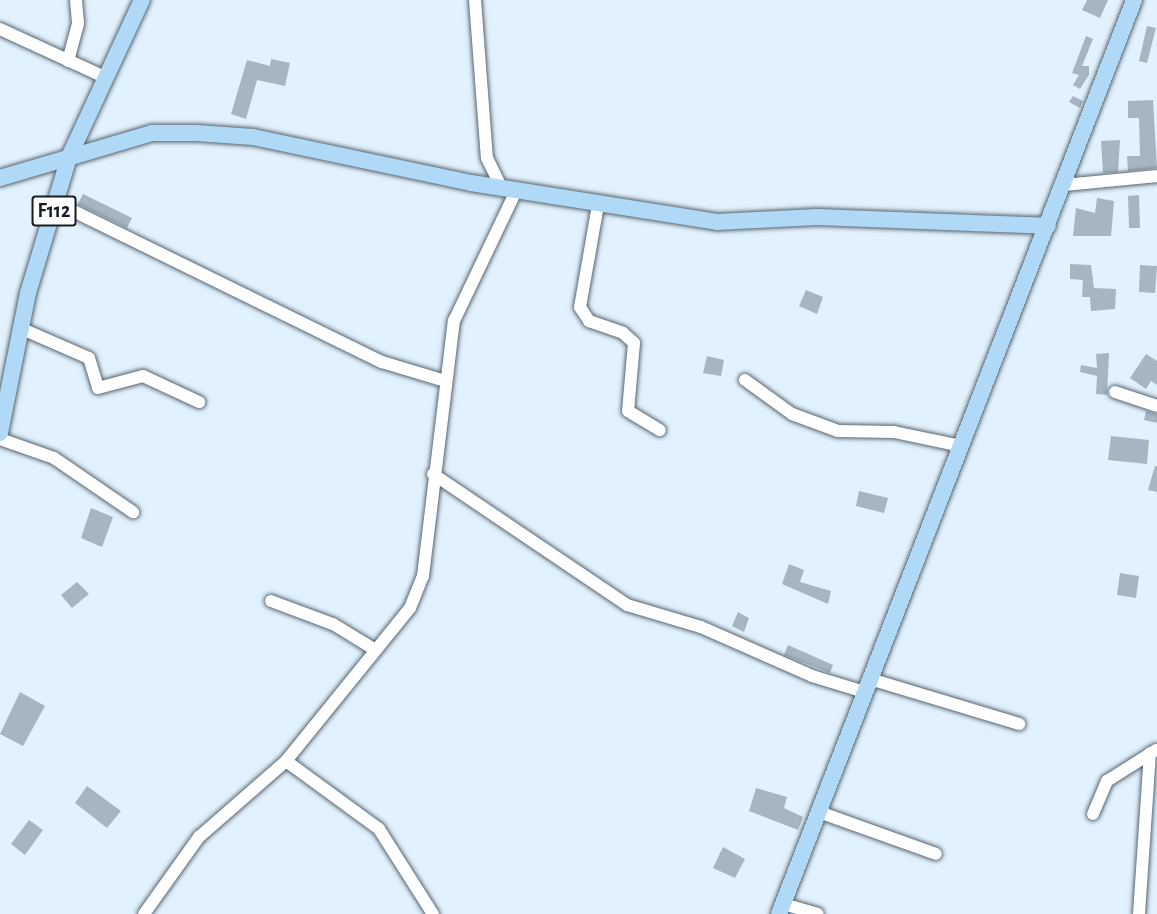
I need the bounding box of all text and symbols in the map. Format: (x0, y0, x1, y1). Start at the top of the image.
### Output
road number: F112 (32, 194, 76, 228)

